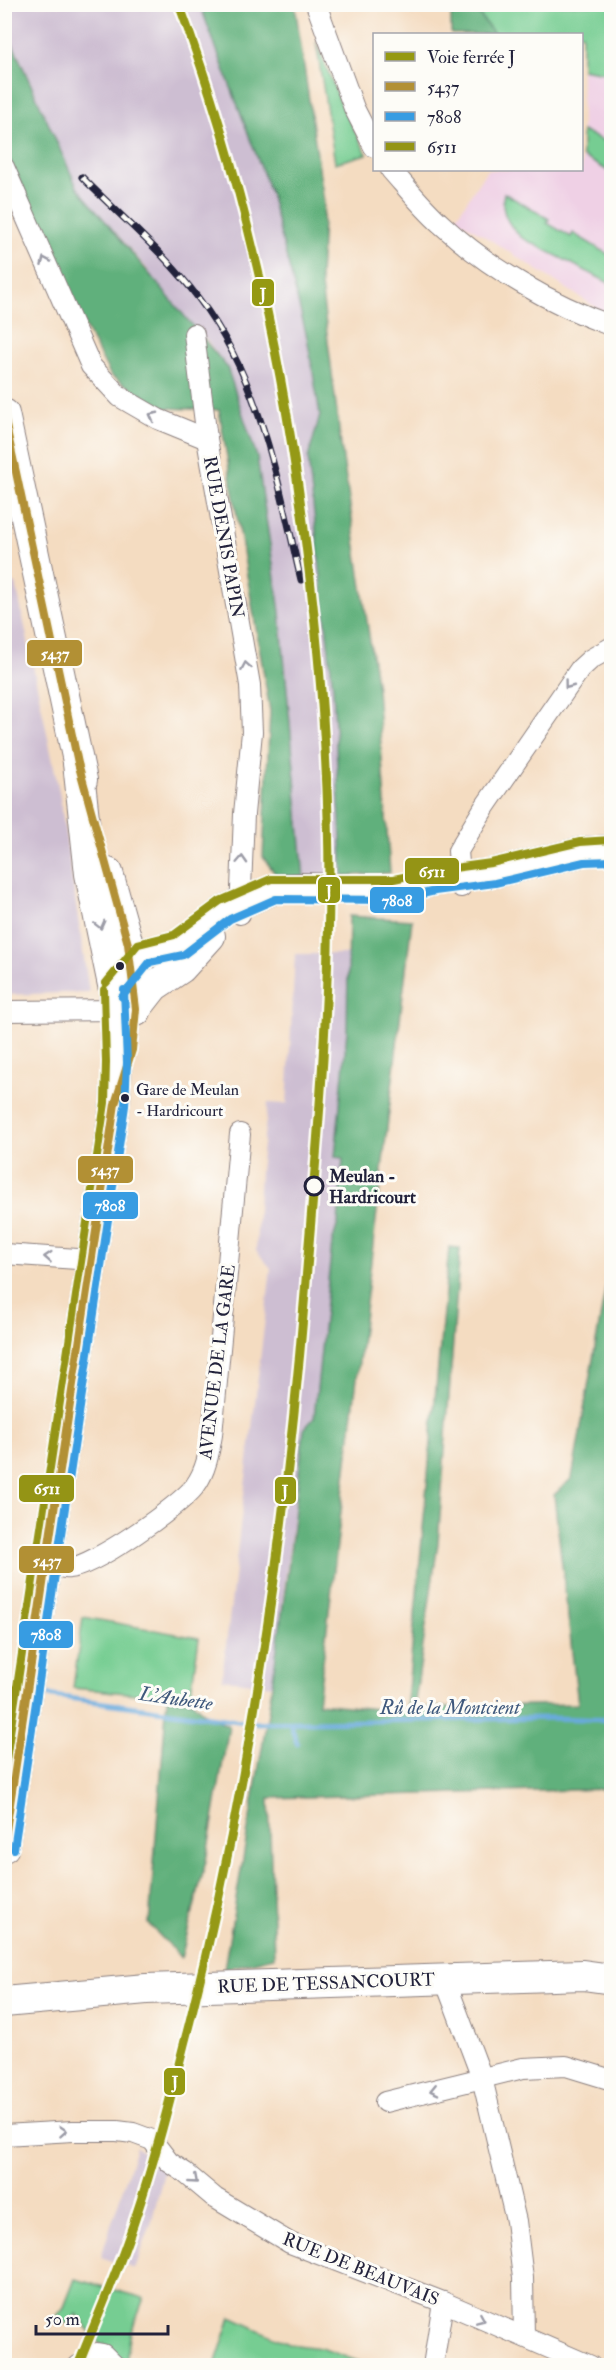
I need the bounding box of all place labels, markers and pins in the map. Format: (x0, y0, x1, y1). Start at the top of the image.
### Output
unlabelled marker (114, 960, 126, 972)
place label: Gare de Meulan - Hardricourt (136, 1080, 239, 1121)
marker: Gare de Meulan - Hardricourt (119, 1092, 131, 1104)
place label: Meulan - Hardricourt (328, 1165, 416, 1209)
marker: Meulan - Hardricourt (304, 1176, 324, 1196)

